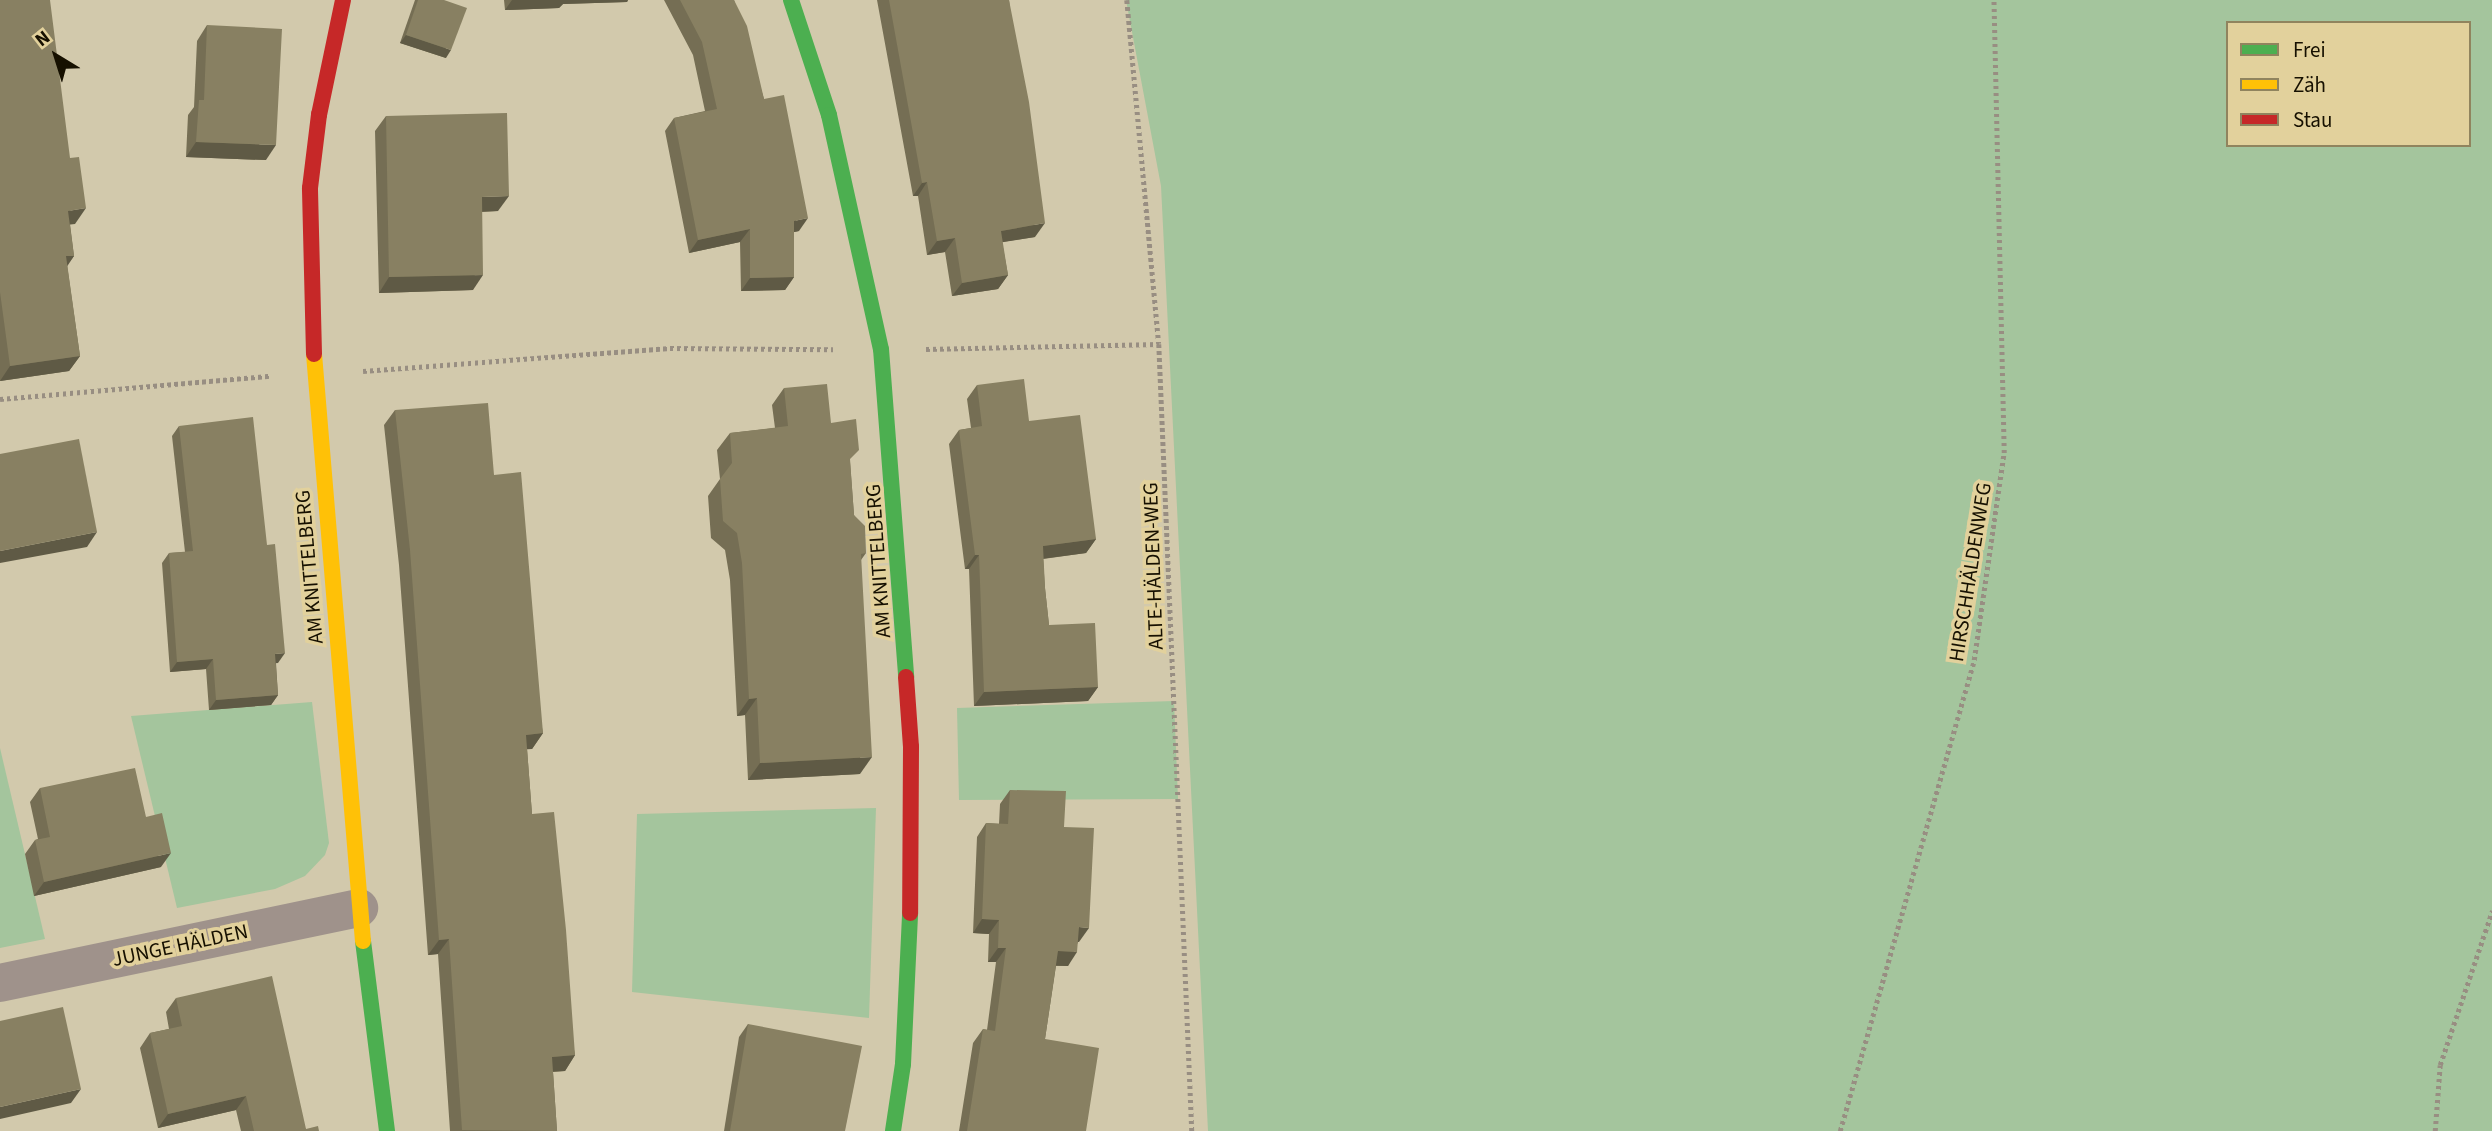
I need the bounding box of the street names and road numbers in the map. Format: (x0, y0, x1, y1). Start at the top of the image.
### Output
street label: HIRSCHHÄLDENWEG (1943, 481, 1997, 663)
street label: ALTE-HÄLDEN-WEG (1137, 482, 1169, 650)
street label: AM KNITTELBERG (860, 483, 896, 639)
street label: AM KNITTELBERG (290, 489, 328, 645)
street label: JUNGE HÄLDEN (110, 918, 250, 972)

